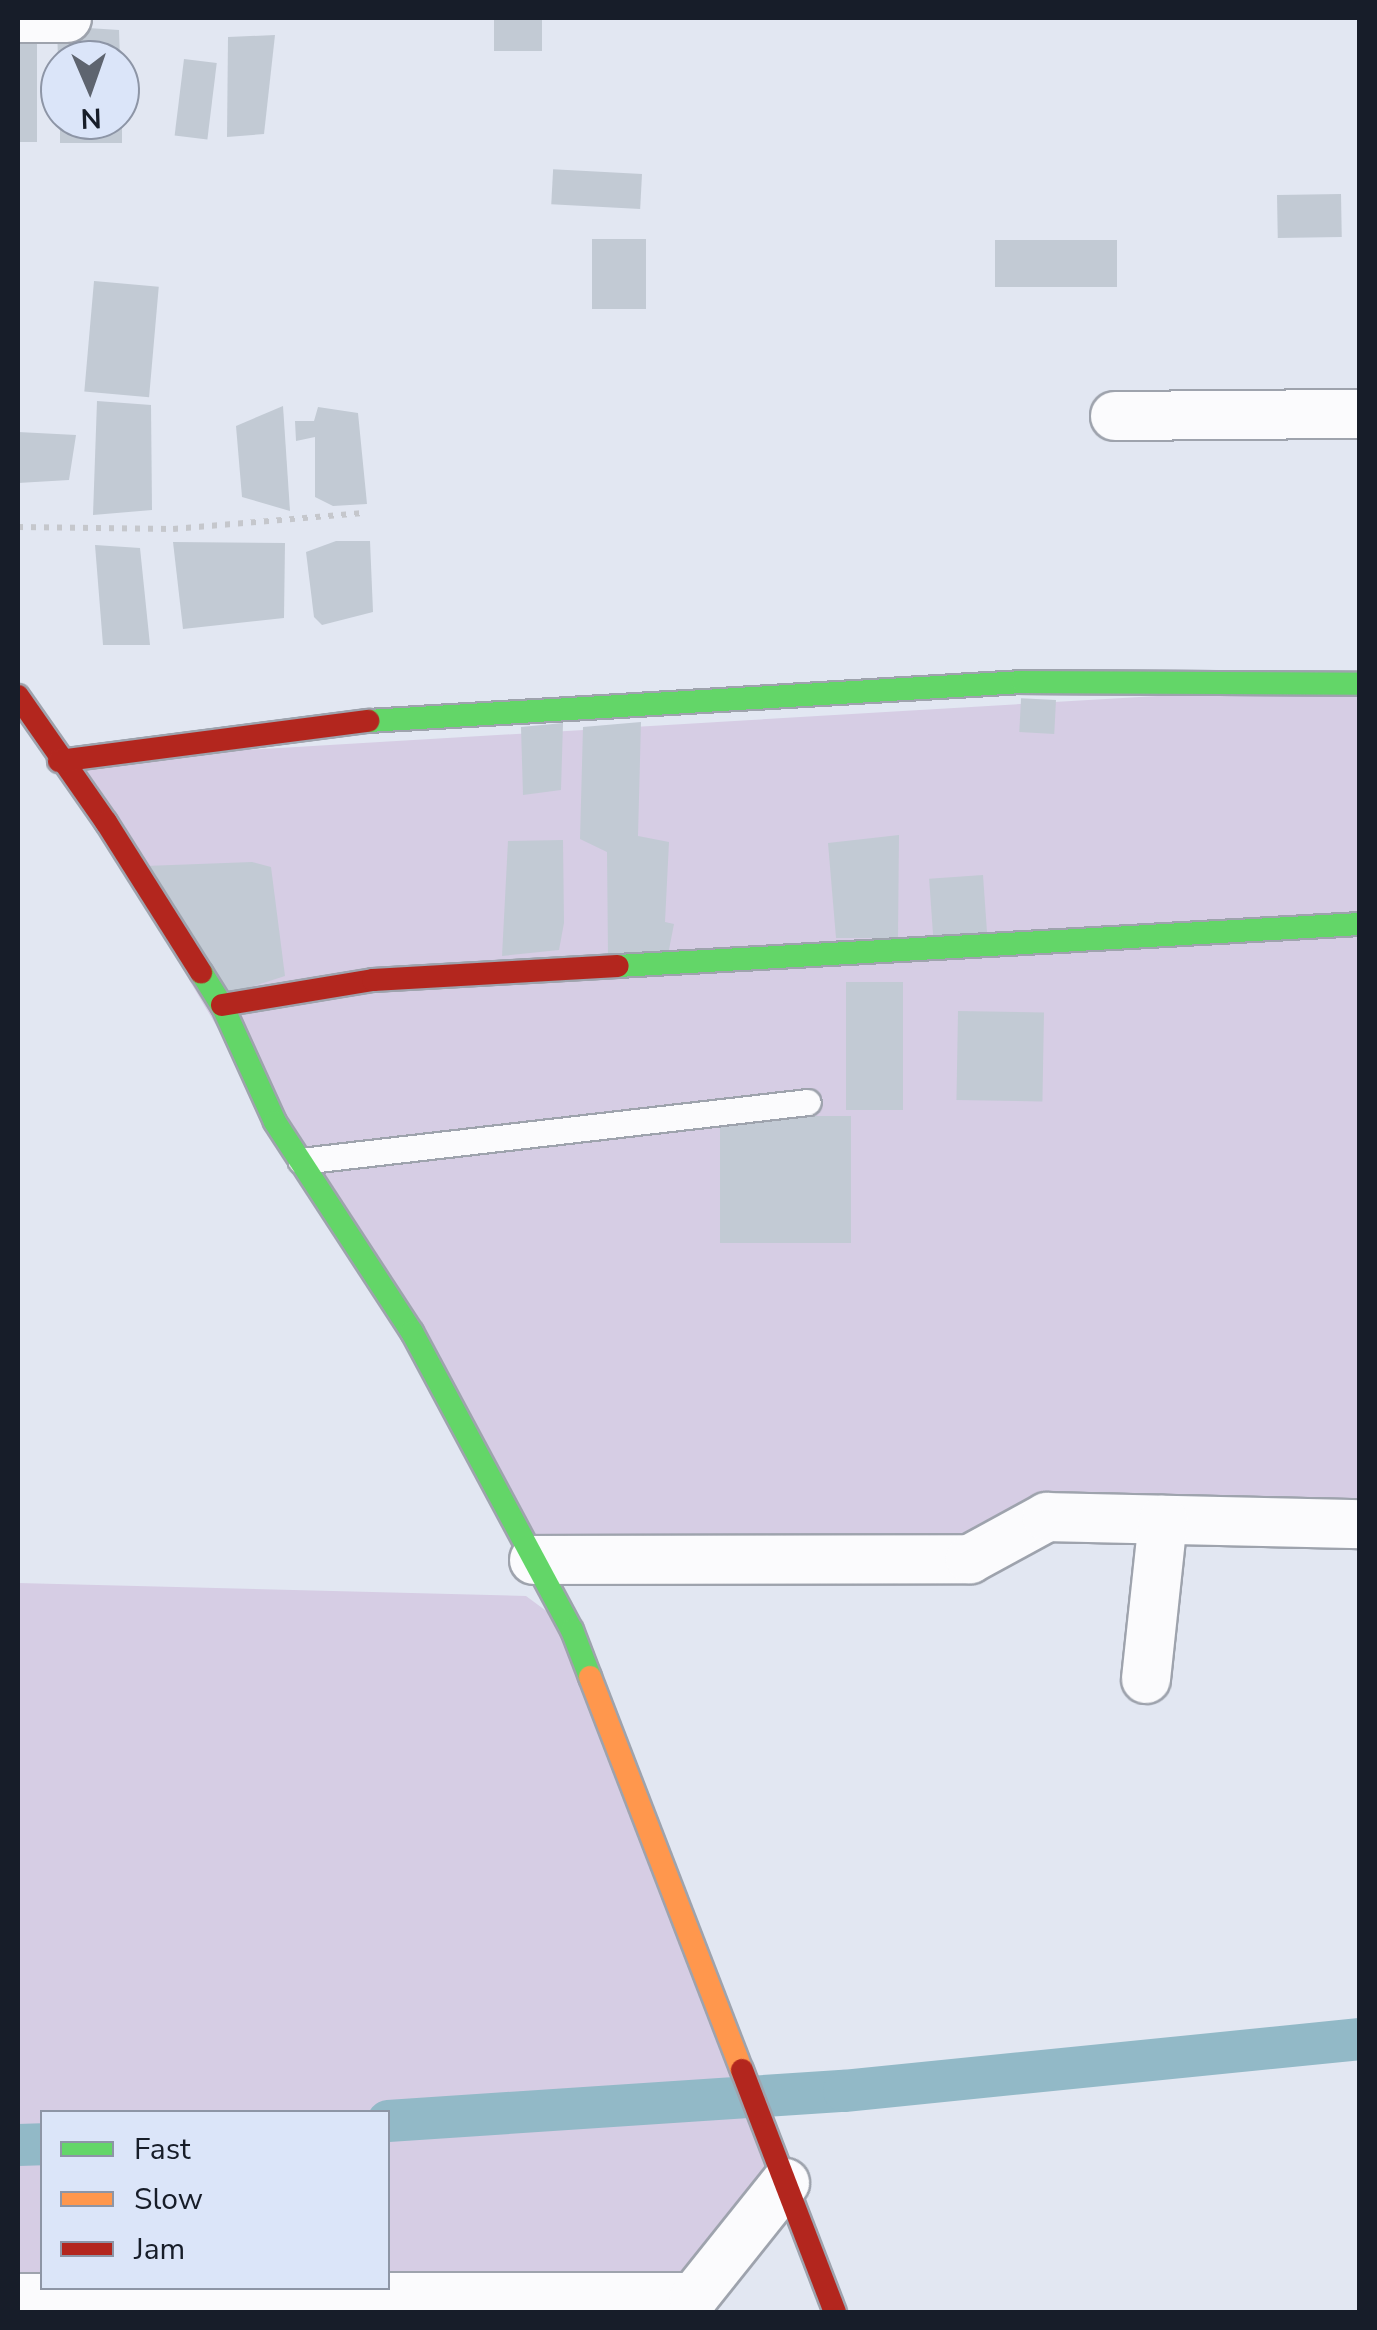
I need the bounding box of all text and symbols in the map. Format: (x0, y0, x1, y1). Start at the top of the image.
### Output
north arrow (40, 40, 140, 140)
text: N (80, 99, 102, 137)
legend (40, 2110, 390, 2290)
text: Fast (134, 2129, 191, 2170)
text: Slow (134, 2179, 203, 2220)
text: Jam (134, 2229, 185, 2270)

